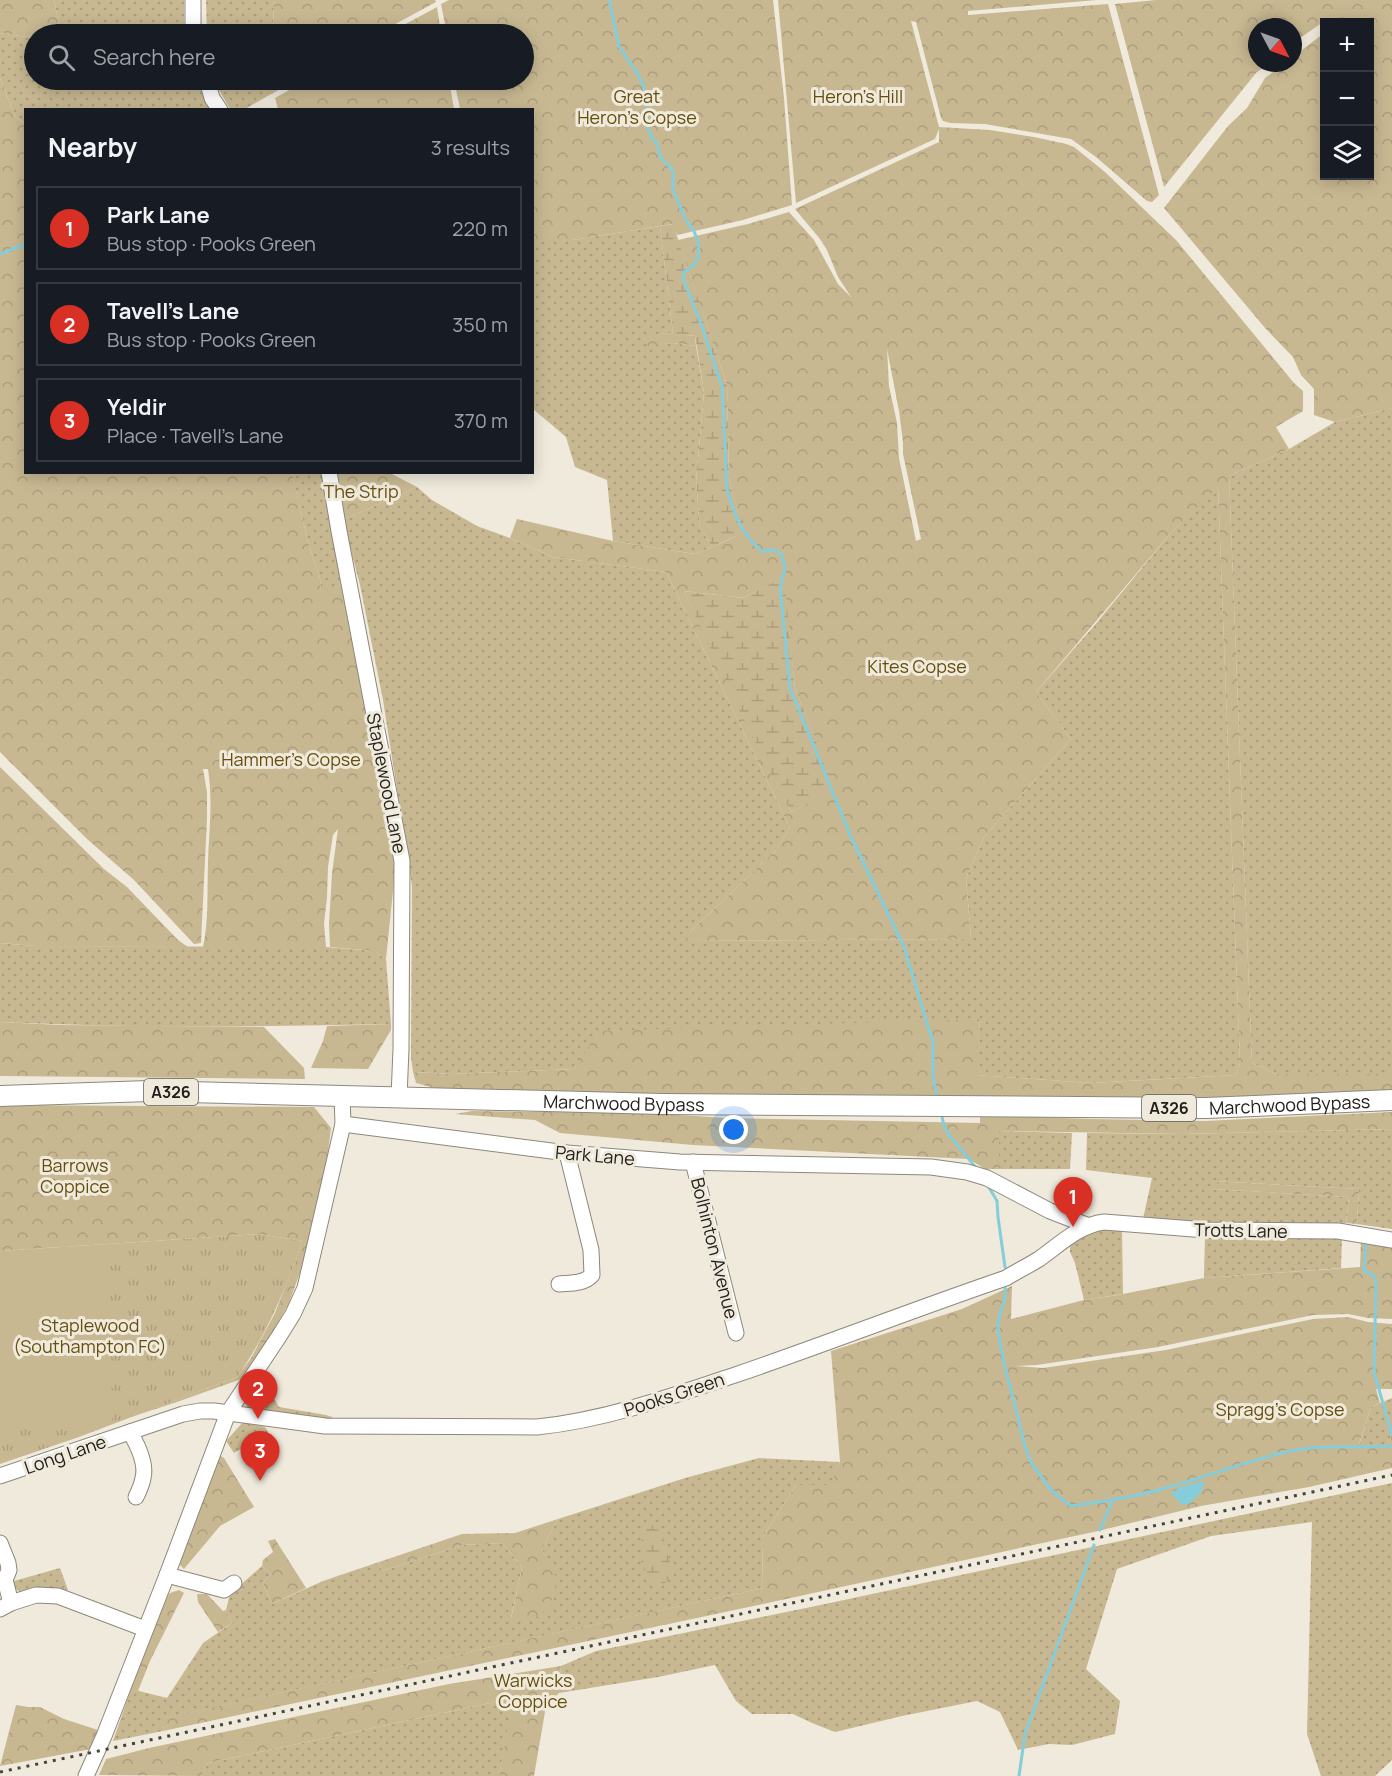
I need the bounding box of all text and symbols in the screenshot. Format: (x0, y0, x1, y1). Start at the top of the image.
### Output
north arrow (1248, 18, 1302, 72)
map controls (1320, 18, 1374, 180)
button: + (1320, 18, 1374, 72)
search box (24, 24, 534, 90)
icon: search (45, 41, 78, 74)
text: Search here (93, 42, 215, 72)
button: − (1320, 72, 1374, 126)
park label: Great Heron's Copse (577, 84, 697, 129)
park label: Heron's Hill (813, 84, 903, 108)
button: layers (1320, 126, 1374, 180)
text: Nearby (48, 129, 137, 165)
text: 3 results (431, 134, 510, 161)
text: Park Lane (107, 200, 210, 230)
text: 1 (65, 215, 74, 242)
text: 220 m (452, 215, 508, 242)
text: Bus stop · Pooks Green (107, 230, 316, 257)
text: Tavell's Lane (107, 296, 239, 326)
text: 2 (64, 311, 75, 338)
text: 350 m (452, 311, 508, 338)
text: Bus stop · Pooks Green (107, 326, 316, 353)
text: Yeldir (107, 392, 167, 422)
text: 3 (64, 407, 75, 434)
text: 370 m (454, 407, 508, 434)
text: Place · Tavell's Lane (107, 422, 283, 449)
park label: The Strip (323, 479, 399, 503)
park label: Kites Copse (867, 654, 967, 678)
street label: Staplewood Lane (362, 711, 412, 855)
park label: Hammer's Copse (221, 747, 361, 771)
road number: A326 (144, 1079, 198, 1105)
street label: Marchwood Bypass (543, 1089, 704, 1116)
street label: Marchwood Bypass (1209, 1089, 1371, 1120)
road number: A326 (1142, 1095, 1196, 1121)
your location (719, 1115, 748, 1144)
street label: Park Lane (554, 1140, 636, 1170)
park label: Barrows Coppice (40, 1153, 110, 1198)
street label: Bolhinton Avenue (686, 1175, 744, 1321)
pin: 1 (1054, 1178, 1092, 1227)
street label: Trotts Lane (1194, 1217, 1288, 1243)
park label: Staplewood (Southampton FC) (13, 1313, 167, 1358)
street label: Pooks Green (621, 1366, 727, 1422)
pin: 2 (238, 1370, 278, 1419)
park label: Spragg's Copse (1216, 1397, 1344, 1421)
street label: Long Lane (21, 1429, 109, 1479)
pin: 3 (240, 1432, 280, 1481)
park label: Warwicks Coppice (494, 1668, 572, 1713)

